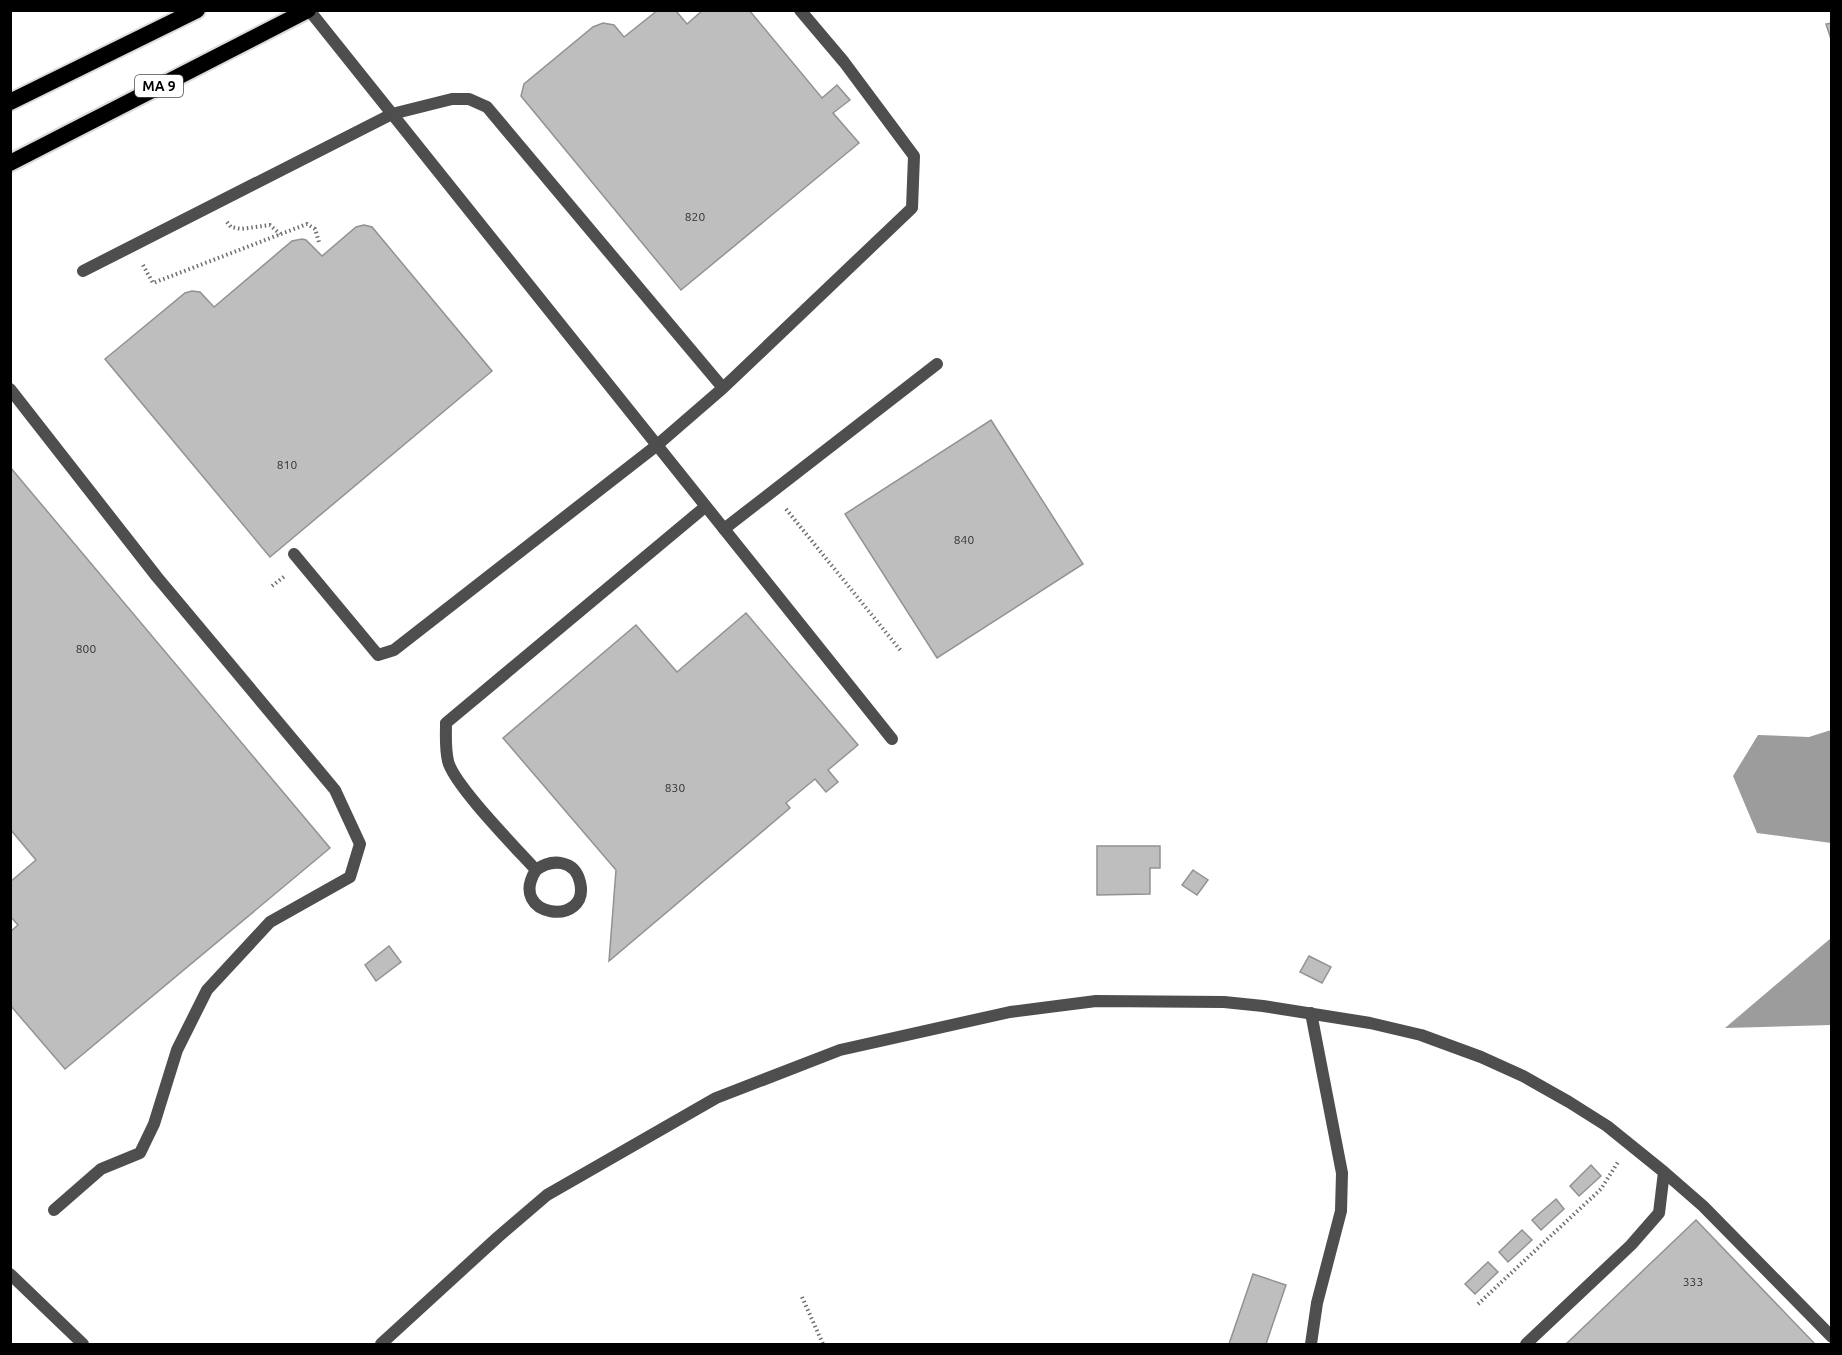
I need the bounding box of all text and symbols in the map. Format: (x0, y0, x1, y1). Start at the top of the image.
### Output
road number: MA 9 (135, 75, 183, 97)
house number: 820 (685, 210, 705, 223)
house number: 810 (277, 458, 297, 471)
house number: 840 (954, 533, 974, 546)
house number: 800 (76, 642, 96, 655)
house number: 830 (665, 781, 685, 794)
house number: 333 (1683, 1275, 1703, 1288)

